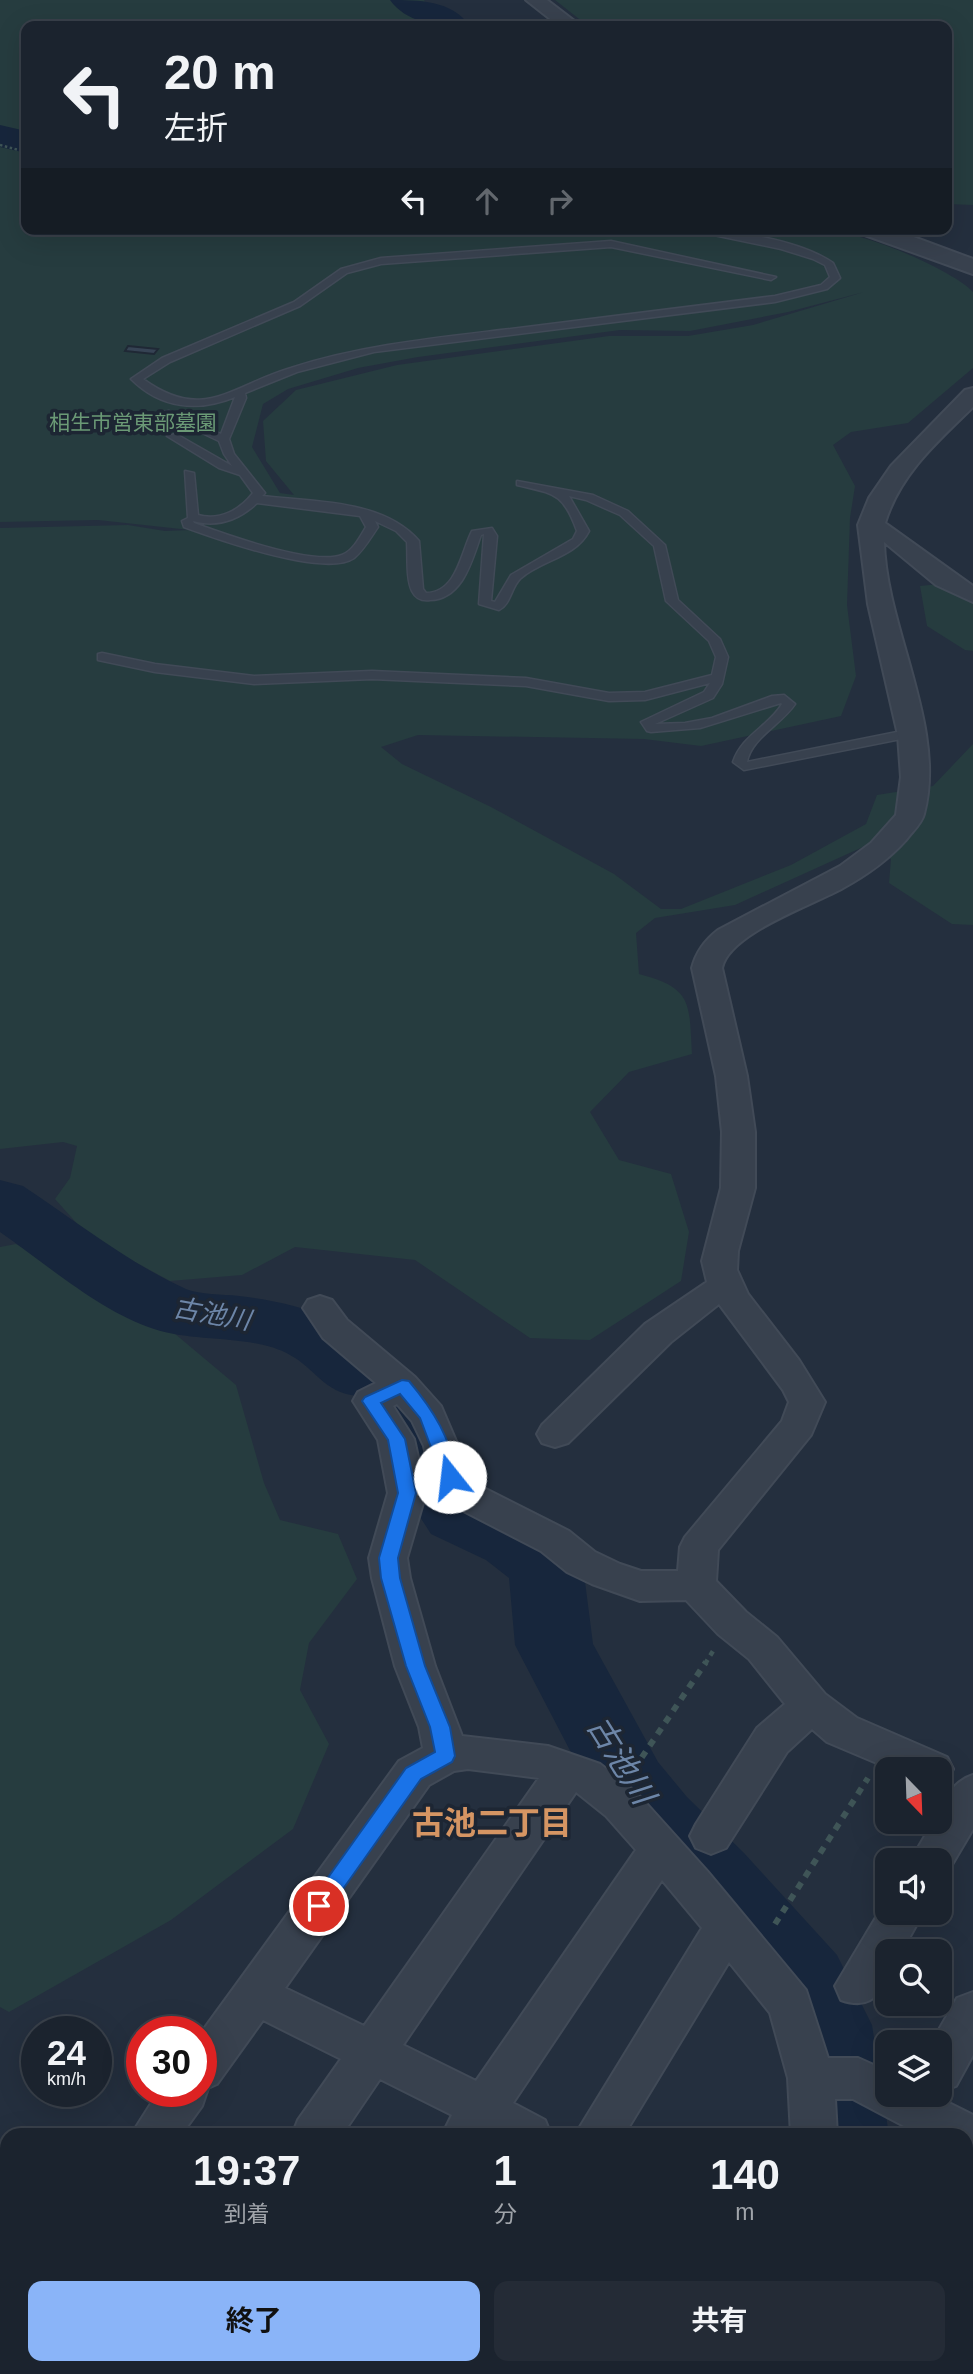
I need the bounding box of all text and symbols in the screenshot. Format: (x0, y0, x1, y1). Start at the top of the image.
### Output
text: 20 m (164, 45, 276, 99)
icon: left (49, 49, 140, 140)
text: 左折 (164, 110, 228, 146)
icon: left (395, 182, 433, 220)
icon: ahead (468, 182, 506, 220)
icon: right (541, 182, 579, 220)
park label: 相生市営東部墓園 (49, 411, 217, 434)
water label: 古池川 (171, 1292, 256, 1336)
position arrow (413, 1440, 487, 1514)
water label: 古池川 (580, 1710, 663, 1813)
north arrow (875, 1757, 952, 1834)
map controls (875, 1757, 952, 2107)
district label: 古池二丁目 (412, 1805, 572, 1841)
button: sound (875, 1848, 952, 1925)
pin (289, 1876, 349, 1936)
icon: arrive (300, 1887, 338, 1925)
button: search (875, 1939, 952, 2016)
speed limit sign: 30 (126, 2016, 217, 2107)
button: layers (875, 2030, 952, 2107)
text: 24 (47, 2033, 86, 2072)
text: km/h (47, 2069, 86, 2089)
text: 19:37 (193, 2147, 300, 2194)
text: 1 (493, 2147, 517, 2194)
text: 140 (710, 2151, 780, 2198)
text: m (735, 2199, 755, 2225)
text: 到着 (224, 2201, 270, 2227)
text: 分 (494, 2201, 517, 2227)
button: 終了 (28, 2281, 480, 2361)
button: 共有 (494, 2281, 945, 2361)

